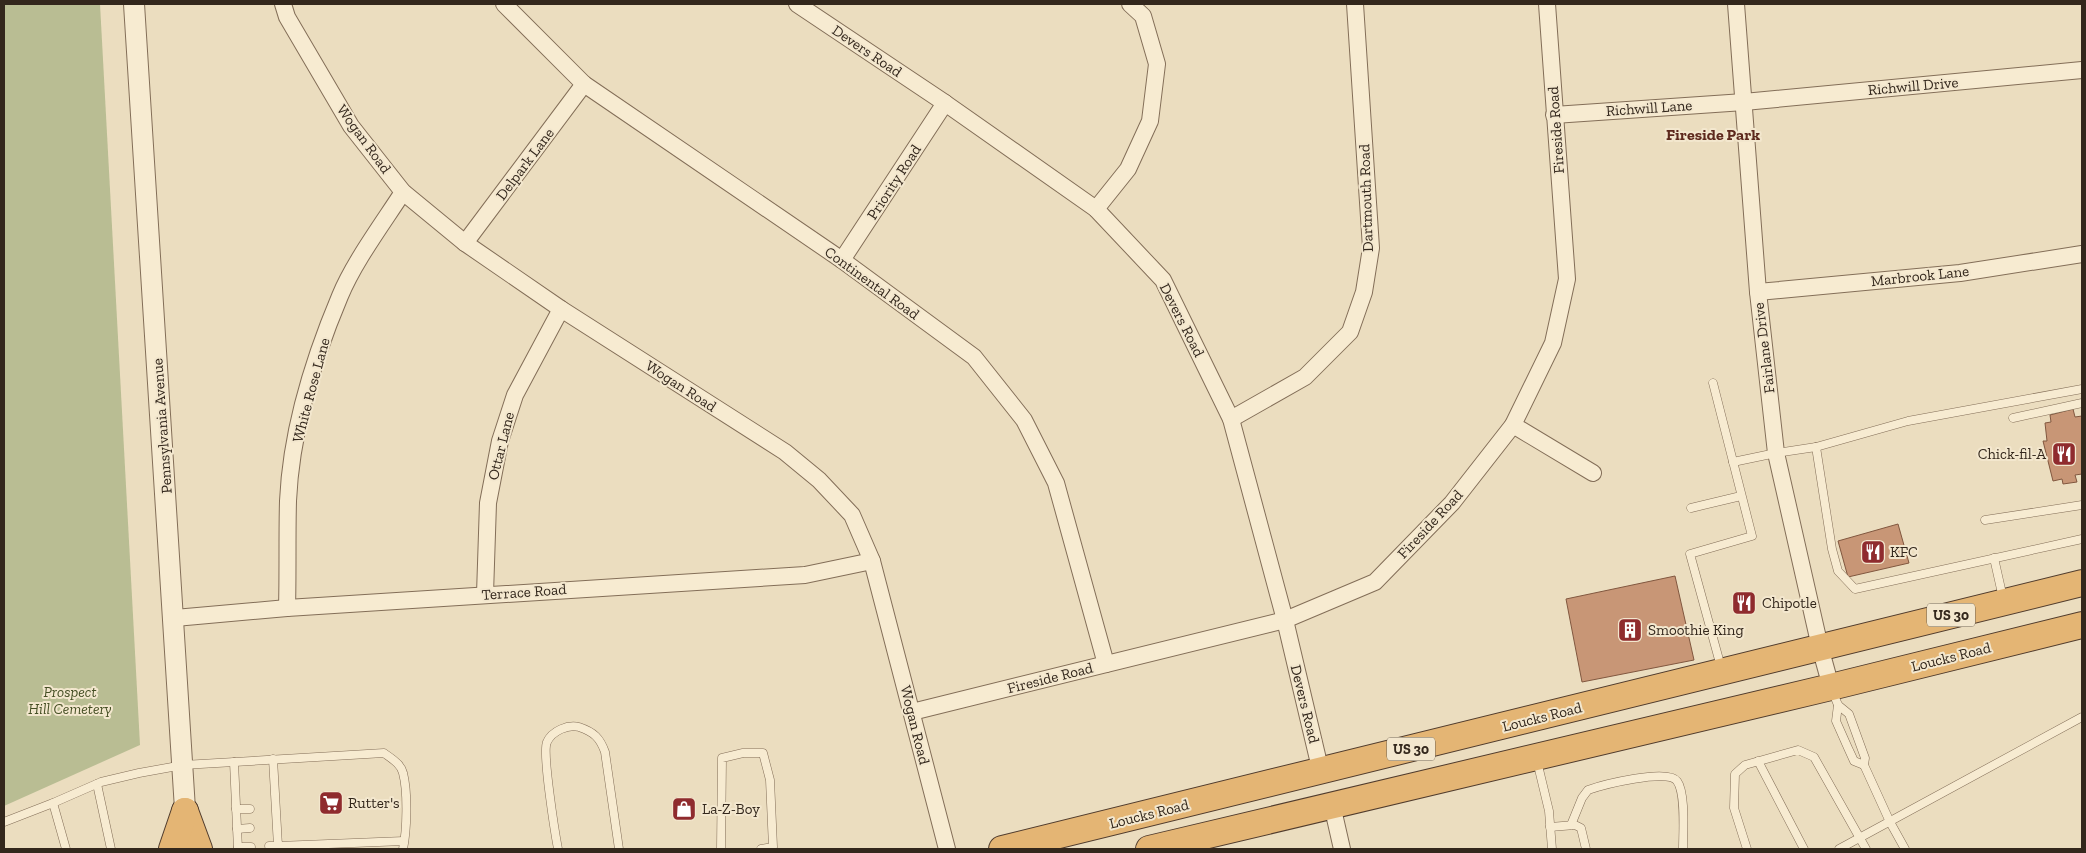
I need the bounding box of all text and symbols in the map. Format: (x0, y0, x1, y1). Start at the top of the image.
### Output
street label: Devers Road (829, 21, 906, 81)
street label: Richwill Drive (1867, 73, 1959, 99)
street label: Fireside Road (1544, 85, 1568, 174)
street label: Richwill Lane (1605, 96, 1693, 120)
street label: Wogan Road (333, 101, 395, 178)
street label: Delpark Lane (492, 124, 558, 204)
district label: Fireside Park (1666, 125, 1760, 144)
street label: Priority Road (863, 140, 925, 223)
street label: Dartmouth Road (1355, 143, 1377, 252)
street label: Continental Road (821, 243, 923, 324)
street label: Marbrook Lane (1870, 262, 1970, 290)
street label: Devers Road (1156, 280, 1209, 361)
street label: Fairlane Drive (1749, 302, 1779, 394)
street label: White Rose Lane (288, 336, 334, 444)
street label: Wogan Road (642, 356, 720, 416)
street label: Pennsylvania Avenue (148, 358, 176, 494)
street label: Ottar Lane (484, 410, 518, 482)
restaurant icon: Chick-fil-A (2051, 441, 2077, 467)
place label: Chick-fil-A (1978, 445, 2046, 463)
street label: Fireside Road (1394, 485, 1467, 562)
restaurant icon: KFC (1860, 539, 1886, 565)
place label: KFC (1890, 543, 1918, 561)
street label: Terrace Road (481, 580, 568, 604)
restaurant icon: Chipotle (1731, 590, 1757, 616)
place label: Chipotle (1762, 594, 1817, 612)
road number: US 30 (1927, 604, 1975, 626)
building icon: Smoothie King (1617, 617, 1643, 643)
place label: Smoothie King (1648, 621, 1744, 639)
street label: Loucks Road (1909, 638, 1993, 676)
street label: Fireside Road (1005, 658, 1095, 697)
street label: Devers Road (1287, 663, 1324, 746)
park label: Prospect Hill Cemetery (28, 683, 112, 718)
street label: Wogan Road (897, 684, 934, 767)
street label: Loucks Road (1500, 698, 1584, 736)
road number: US 30 (1387, 738, 1435, 761)
supermarket icon: Rutter's (318, 790, 344, 816)
place label: Rutter's (348, 794, 400, 812)
street label: Loucks Road (1107, 795, 1191, 833)
shop icon: La-Z-Boy (671, 796, 697, 822)
place label: La-Z-Boy (702, 800, 760, 818)

